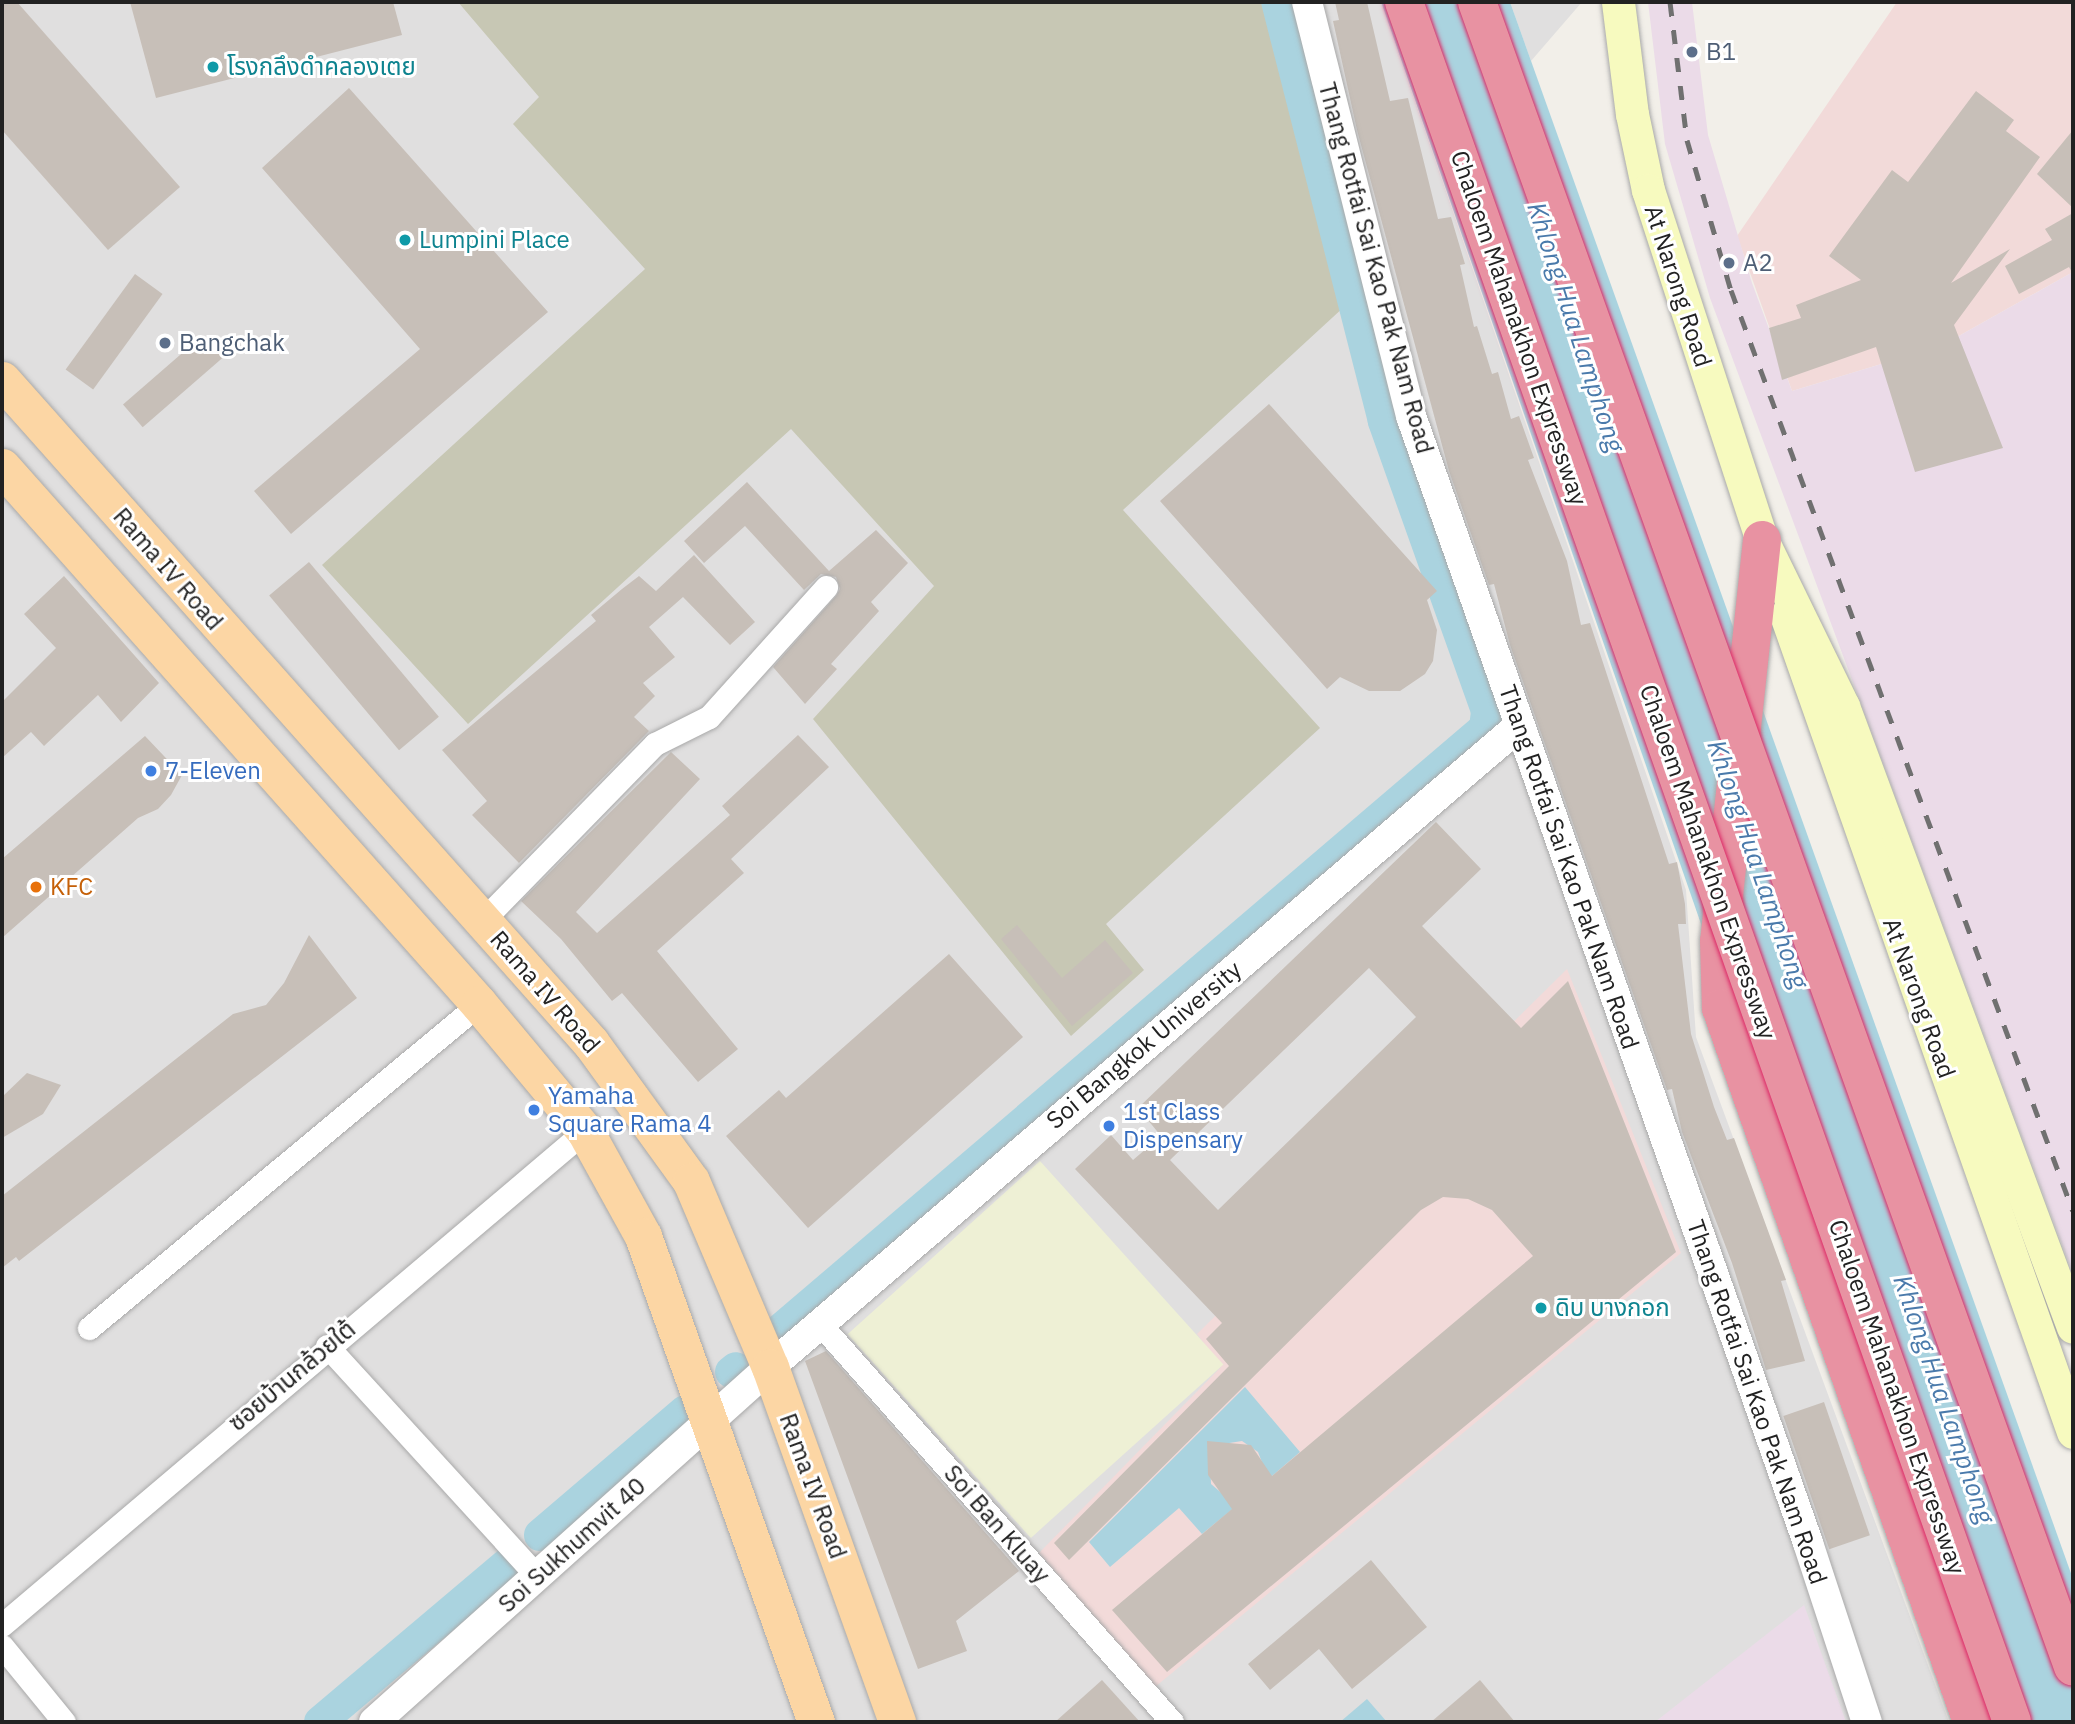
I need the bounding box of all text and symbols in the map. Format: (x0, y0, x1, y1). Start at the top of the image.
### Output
place label: B1 (1706, 38, 1736, 66)
marker: B1 (1684, 44, 1700, 60)
place label: โรงกลึงดำคลองเตย (227, 53, 416, 81)
marker: โรงกลึงดำคลองเตย (205, 59, 221, 75)
street label: Thang Rotfai Sai Kao Pak Nam Road (1312, 79, 1440, 457)
street label: Chaloem Mahanakhon Expressway (1445, 147, 1593, 509)
water label: Khlong Hua Lamphong (1521, 198, 1631, 456)
street label: At Narong Road (1638, 201, 1718, 371)
place label: Lumpini Place (419, 226, 570, 254)
marker: Lumpini Place (397, 232, 413, 248)
place label: A2 (1743, 249, 1773, 277)
marker: A2 (1721, 255, 1737, 271)
place label: Bangchak (179, 329, 285, 357)
marker: Bangchak (157, 335, 173, 351)
street label: Rama IV Road (107, 502, 229, 636)
street label: Thang Rotfai Sai Kao Pak Nam Road (1493, 681, 1645, 1053)
street label: Chaloem Mahanakhon Expressway (1634, 681, 1782, 1043)
water label: Khlong Hua Lamphong (1701, 736, 1815, 992)
place label: 7-Eleven (165, 757, 261, 785)
marker: 7-Eleven (143, 763, 159, 779)
place label: KFC (50, 873, 93, 901)
marker: KFC (28, 879, 44, 895)
street label: At Narong Road (1877, 914, 1961, 1082)
street label: Rama IV Road (484, 925, 606, 1059)
street label: Soi Bangkok University (1041, 955, 1247, 1135)
place label: Yamaha Square Rama 4 (548, 1082, 712, 1138)
place label: 1st Class Dispensary (1123, 1098, 1243, 1154)
marker: Yamaha Square Rama 4 (526, 1102, 542, 1118)
marker: 1st Class Dispensary (1101, 1118, 1117, 1134)
street label: Thang Rotfai Sai Kao Pak Nam Road (1681, 1216, 1833, 1588)
street label: Chaloem Mahanakhon Expressway (1823, 1216, 1971, 1578)
water label: Khlong Hua Lamphong (1887, 1271, 2001, 1527)
place label: ดิบ บางกอก (1555, 1294, 1670, 1322)
marker: ดิบ บางกอก (1533, 1300, 1549, 1316)
street label: ซอยบ้านกล้วยใต้ (223, 1315, 361, 1437)
street label: Rama IV Road (773, 1409, 853, 1563)
street label: Soi Ban Kluay (938, 1459, 1056, 1589)
street label: Soi Sukhumvit 40 (493, 1471, 651, 1619)

